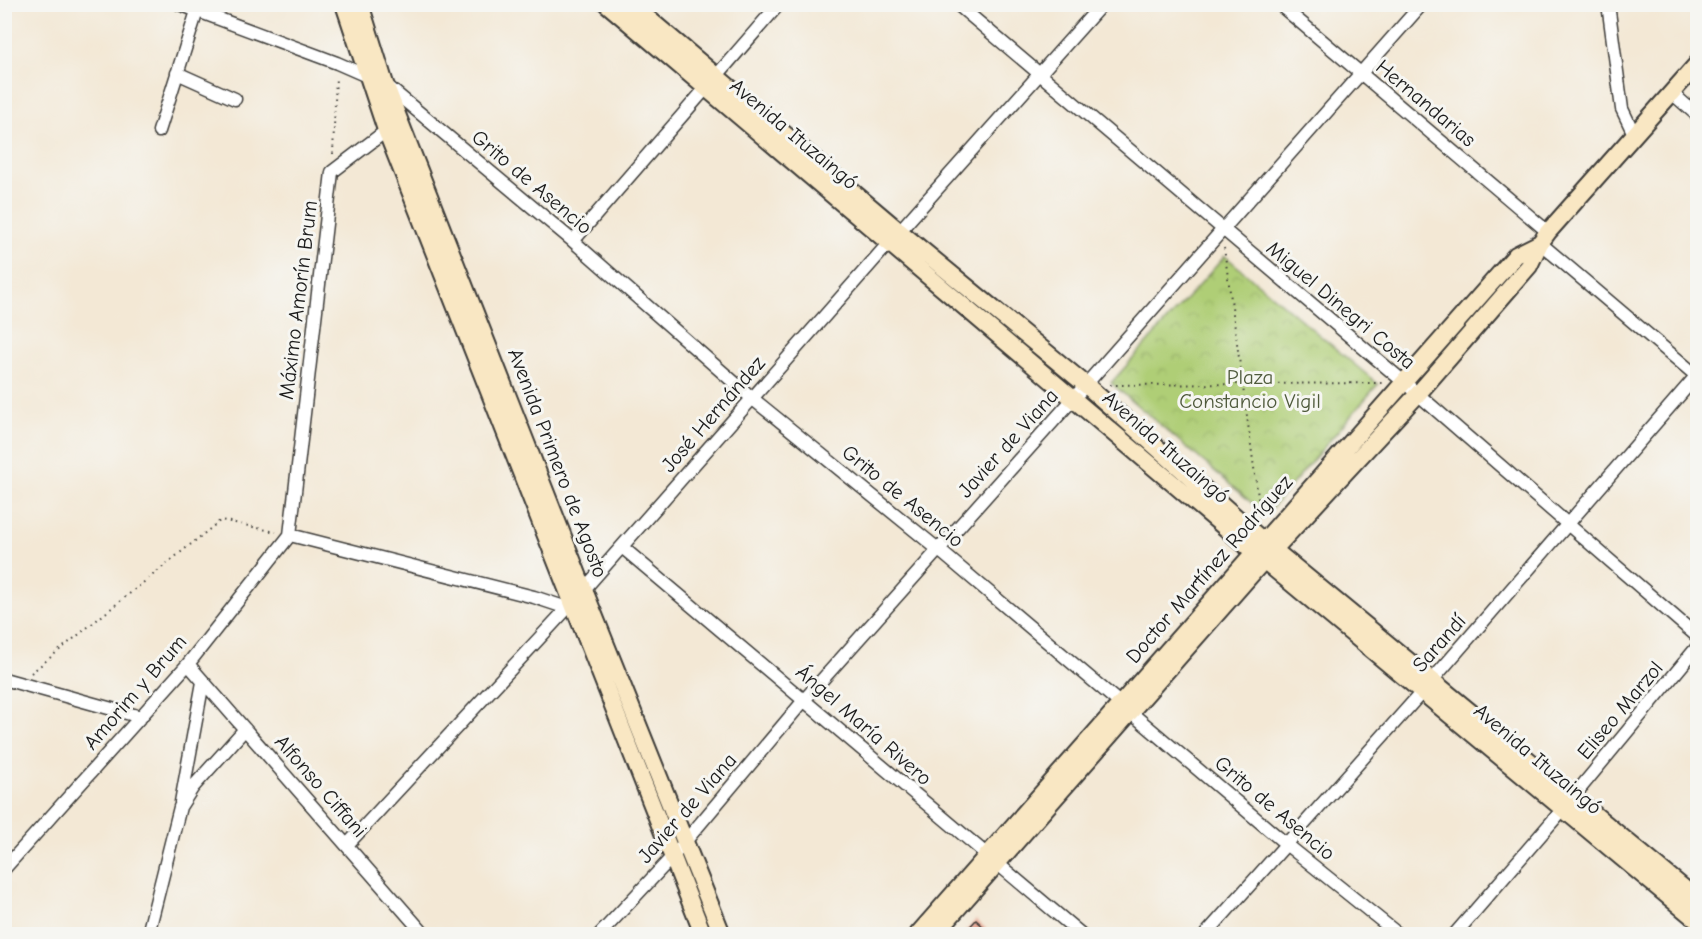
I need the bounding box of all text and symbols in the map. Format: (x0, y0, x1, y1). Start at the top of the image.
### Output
street label: Hernandarias (1371, 54, 1481, 152)
street label: Avenida Ituzaingó (725, 74, 863, 194)
street label: Grito de Asencio (467, 125, 597, 239)
street label: Máximo Amorín Brum (274, 199, 322, 401)
street label: Miguel Dinegri Costa (1262, 236, 1420, 374)
street label: Avenida Primero de Agosto (503, 345, 613, 581)
street label: José Hernández (656, 351, 770, 477)
park label: Plaza Constancio Vigil (1179, 365, 1321, 413)
street label: Javier de Viana (953, 384, 1063, 502)
street label: Avenida Ituzaingó (1098, 386, 1234, 508)
street label: Grito de Asencio (837, 440, 969, 552)
street label: Doctor Martínez Rodríguez (1121, 470, 1297, 668)
street label: Sarandí (1407, 609, 1471, 677)
street label: Amorim y Brum (79, 630, 191, 754)
street label: Eliseo Marzol (1572, 656, 1668, 764)
street label: Ángel María Rivero (791, 660, 937, 790)
street label: Avenida Ituzaingó (1469, 699, 1607, 819)
street label: Alfonso Ciffani (270, 730, 372, 842)
street label: Javier de Viana (633, 748, 741, 868)
street label: Grito de Asencio (1210, 751, 1340, 865)

